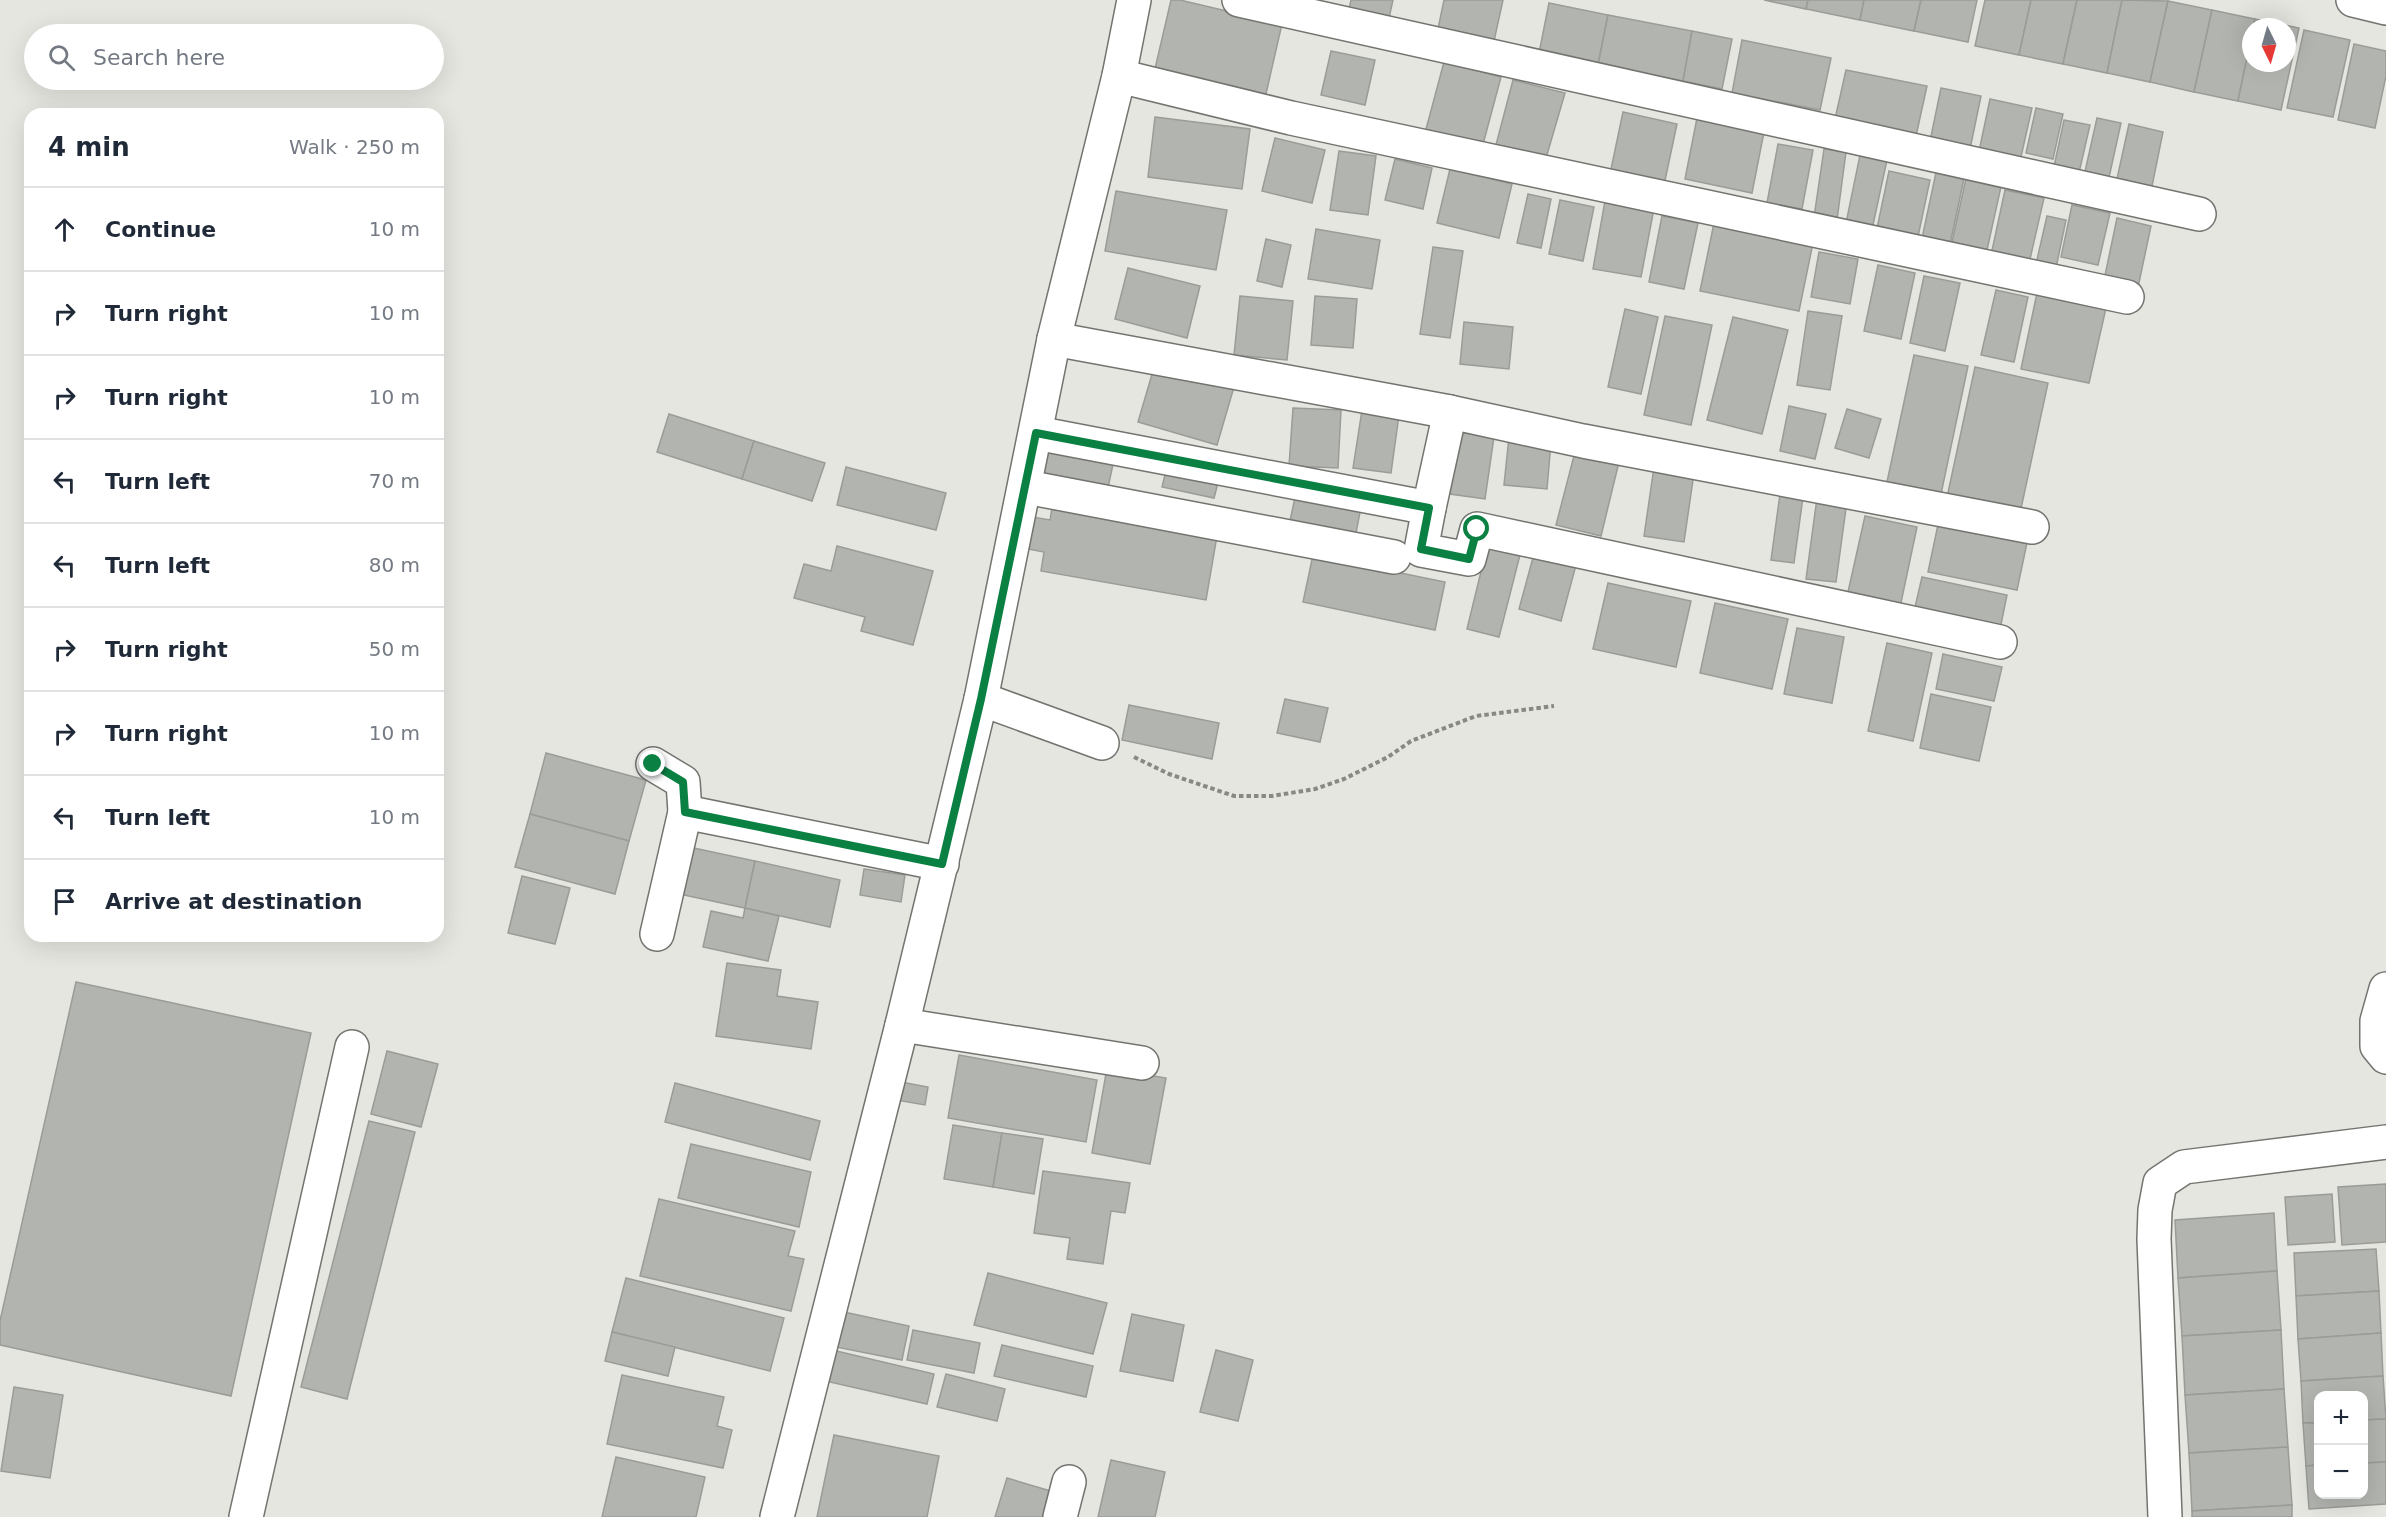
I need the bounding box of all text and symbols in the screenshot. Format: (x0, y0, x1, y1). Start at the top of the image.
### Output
north arrow (2242, 18, 2296, 72)
search box (24, 24, 444, 90)
icon: search (45, 41, 78, 74)
text: Search here (93, 45, 225, 70)
text: 4 min (48, 132, 130, 162)
text: Walk · 250 m (289, 135, 420, 159)
icon: ahead (48, 213, 81, 246)
text: Continue (105, 217, 216, 242)
text: 10 m (369, 217, 420, 241)
icon: right (48, 297, 81, 330)
text: Turn right (105, 301, 228, 326)
text: 10 m (369, 301, 420, 325)
icon: right (48, 381, 81, 414)
text: Turn right (105, 385, 228, 410)
text: 10 m (369, 385, 420, 409)
icon: left (48, 465, 81, 498)
text: Turn left (105, 469, 210, 494)
text: 70 m (369, 469, 420, 493)
route start (1463, 515, 1489, 541)
icon: left (48, 549, 81, 582)
text: Turn left (105, 553, 210, 578)
text: 80 m (369, 553, 420, 577)
icon: right (48, 633, 81, 666)
text: Turn right (105, 637, 228, 662)
text: 50 m (369, 637, 420, 661)
icon: right (48, 717, 81, 750)
text: Turn right (105, 721, 228, 746)
text: 10 m (369, 721, 420, 745)
route end (639, 750, 665, 776)
icon: left (48, 801, 81, 834)
text: Turn left (105, 805, 210, 830)
text: 10 m (369, 805, 420, 829)
icon: arrive (48, 885, 81, 918)
text: Arrive at destination (105, 889, 362, 914)
map controls (2314, 1391, 2368, 1499)
button: + (2314, 1391, 2368, 1445)
button: − (2314, 1445, 2368, 1499)

